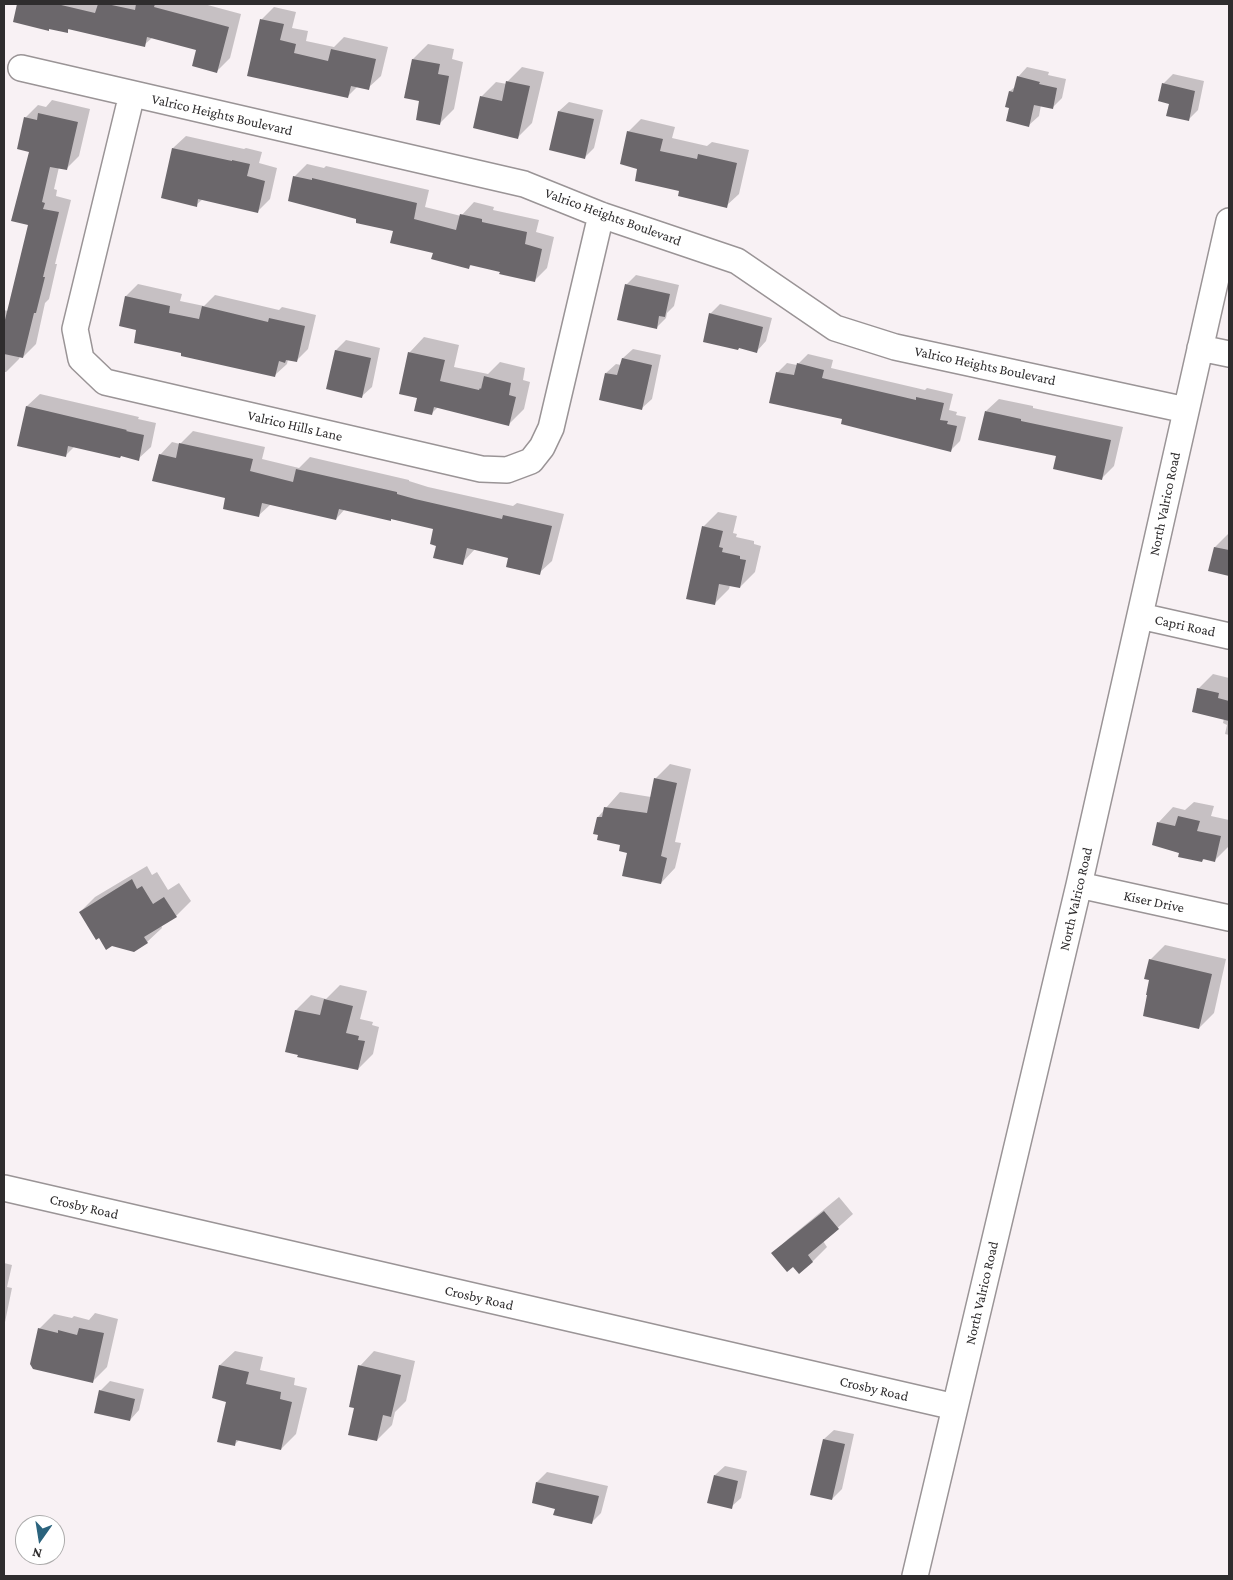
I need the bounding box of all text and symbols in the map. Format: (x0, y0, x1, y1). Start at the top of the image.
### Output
street label: Valrico Heights Boulevard (150, 91, 294, 139)
street label: Valrico Heights Boulevard (542, 184, 684, 250)
street label: Valrico Heights Boulevard (913, 343, 1057, 389)
street label: Valrico Hills Lane (246, 407, 344, 445)
street label: North Valrico Road (1146, 451, 1184, 557)
street label: Capri Road (1153, 611, 1217, 641)
street label: North Valrico Road (1056, 846, 1096, 952)
street label: Kiser Drive (1122, 887, 1186, 917)
street label: Crosby Road (48, 1191, 120, 1223)
street label: North Valrico Road (962, 1240, 1002, 1346)
street label: Crosby Road (443, 1282, 515, 1314)
street label: Crosby Road (838, 1373, 910, 1405)
north arrow (15, 1515, 65, 1565)
text: N (30, 1545, 43, 1563)

